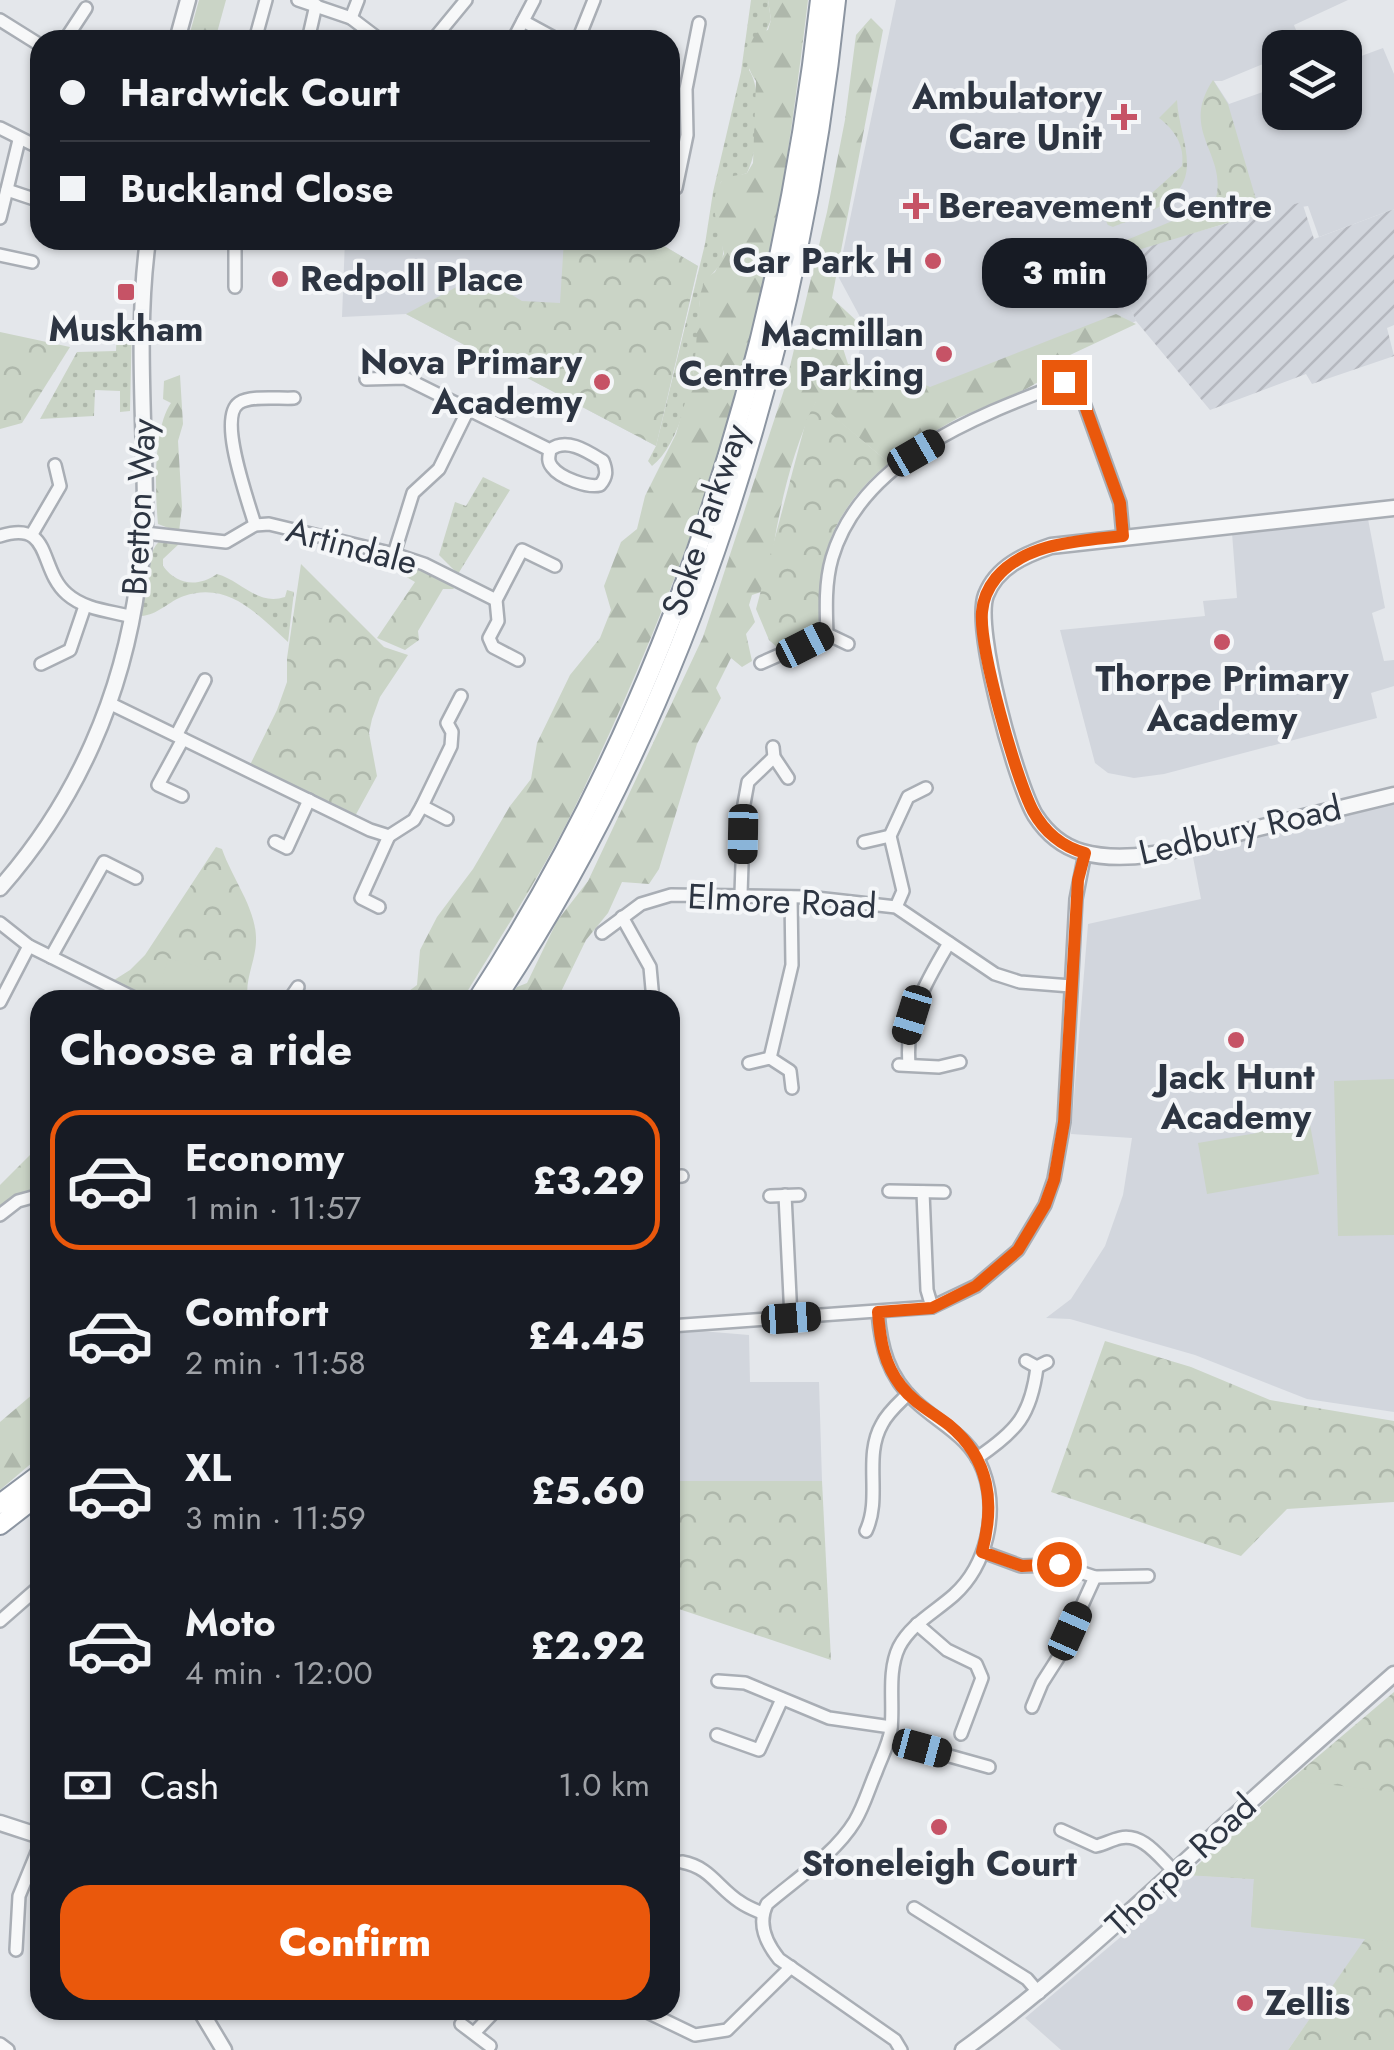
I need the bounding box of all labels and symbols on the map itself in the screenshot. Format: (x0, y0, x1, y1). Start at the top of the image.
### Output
place label: Ambulatory Care Unit (911, 72, 1103, 162)
marker: Ambulatory Care Unit (1111, 104, 1137, 130)
place label: Bereavement Centre (938, 181, 1272, 231)
marker: Bereavement Centre (903, 193, 929, 219)
place label: Car Park H (733, 236, 913, 286)
callout: 3 min (982, 237, 1146, 307)
marker: Car Park H (922, 250, 944, 272)
place label: Redpoll Place (300, 254, 523, 304)
marker: Redpoll Place (269, 268, 291, 290)
marker: Muskham (115, 281, 137, 303)
place label: Muskham (49, 304, 203, 354)
place label: Macmillan Centre Parking (678, 309, 924, 399)
place label: Nova Primary Academy (360, 337, 583, 427)
marker: Macmillan Centre Parking (933, 343, 955, 365)
route end (1042, 360, 1087, 405)
marker: Nova Primary Academy (591, 371, 613, 393)
street label: Bretton Way (109, 417, 169, 597)
street label: Soke Parkway (649, 417, 761, 623)
car (883, 425, 949, 481)
street label: Artindale (281, 505, 423, 587)
car (771, 618, 839, 672)
marker: Thorpe Primary Academy (1211, 631, 1233, 653)
place label: Thorpe Primary Academy (1095, 654, 1349, 744)
street label: Ledbury Road (1134, 782, 1346, 878)
car (727, 804, 759, 864)
street label: Elmore Road (686, 871, 878, 931)
car (889, 982, 935, 1048)
marker: Jack Hunt Academy (1225, 1029, 1247, 1051)
place label: Jack Hunt Academy (1151, 1052, 1315, 1142)
car (760, 1301, 822, 1335)
route start (1037, 1542, 1082, 1587)
car (1044, 1597, 1096, 1665)
car (889, 1726, 955, 1770)
street label: Thorpe Road (1095, 1782, 1267, 1948)
marker: Stoneleigh Court (928, 1816, 950, 1838)
place label: Stoneleigh Court (801, 1839, 1077, 1889)
place label: Zellis (1265, 1978, 1350, 2028)
marker: Zellis (1234, 1992, 1256, 2014)

